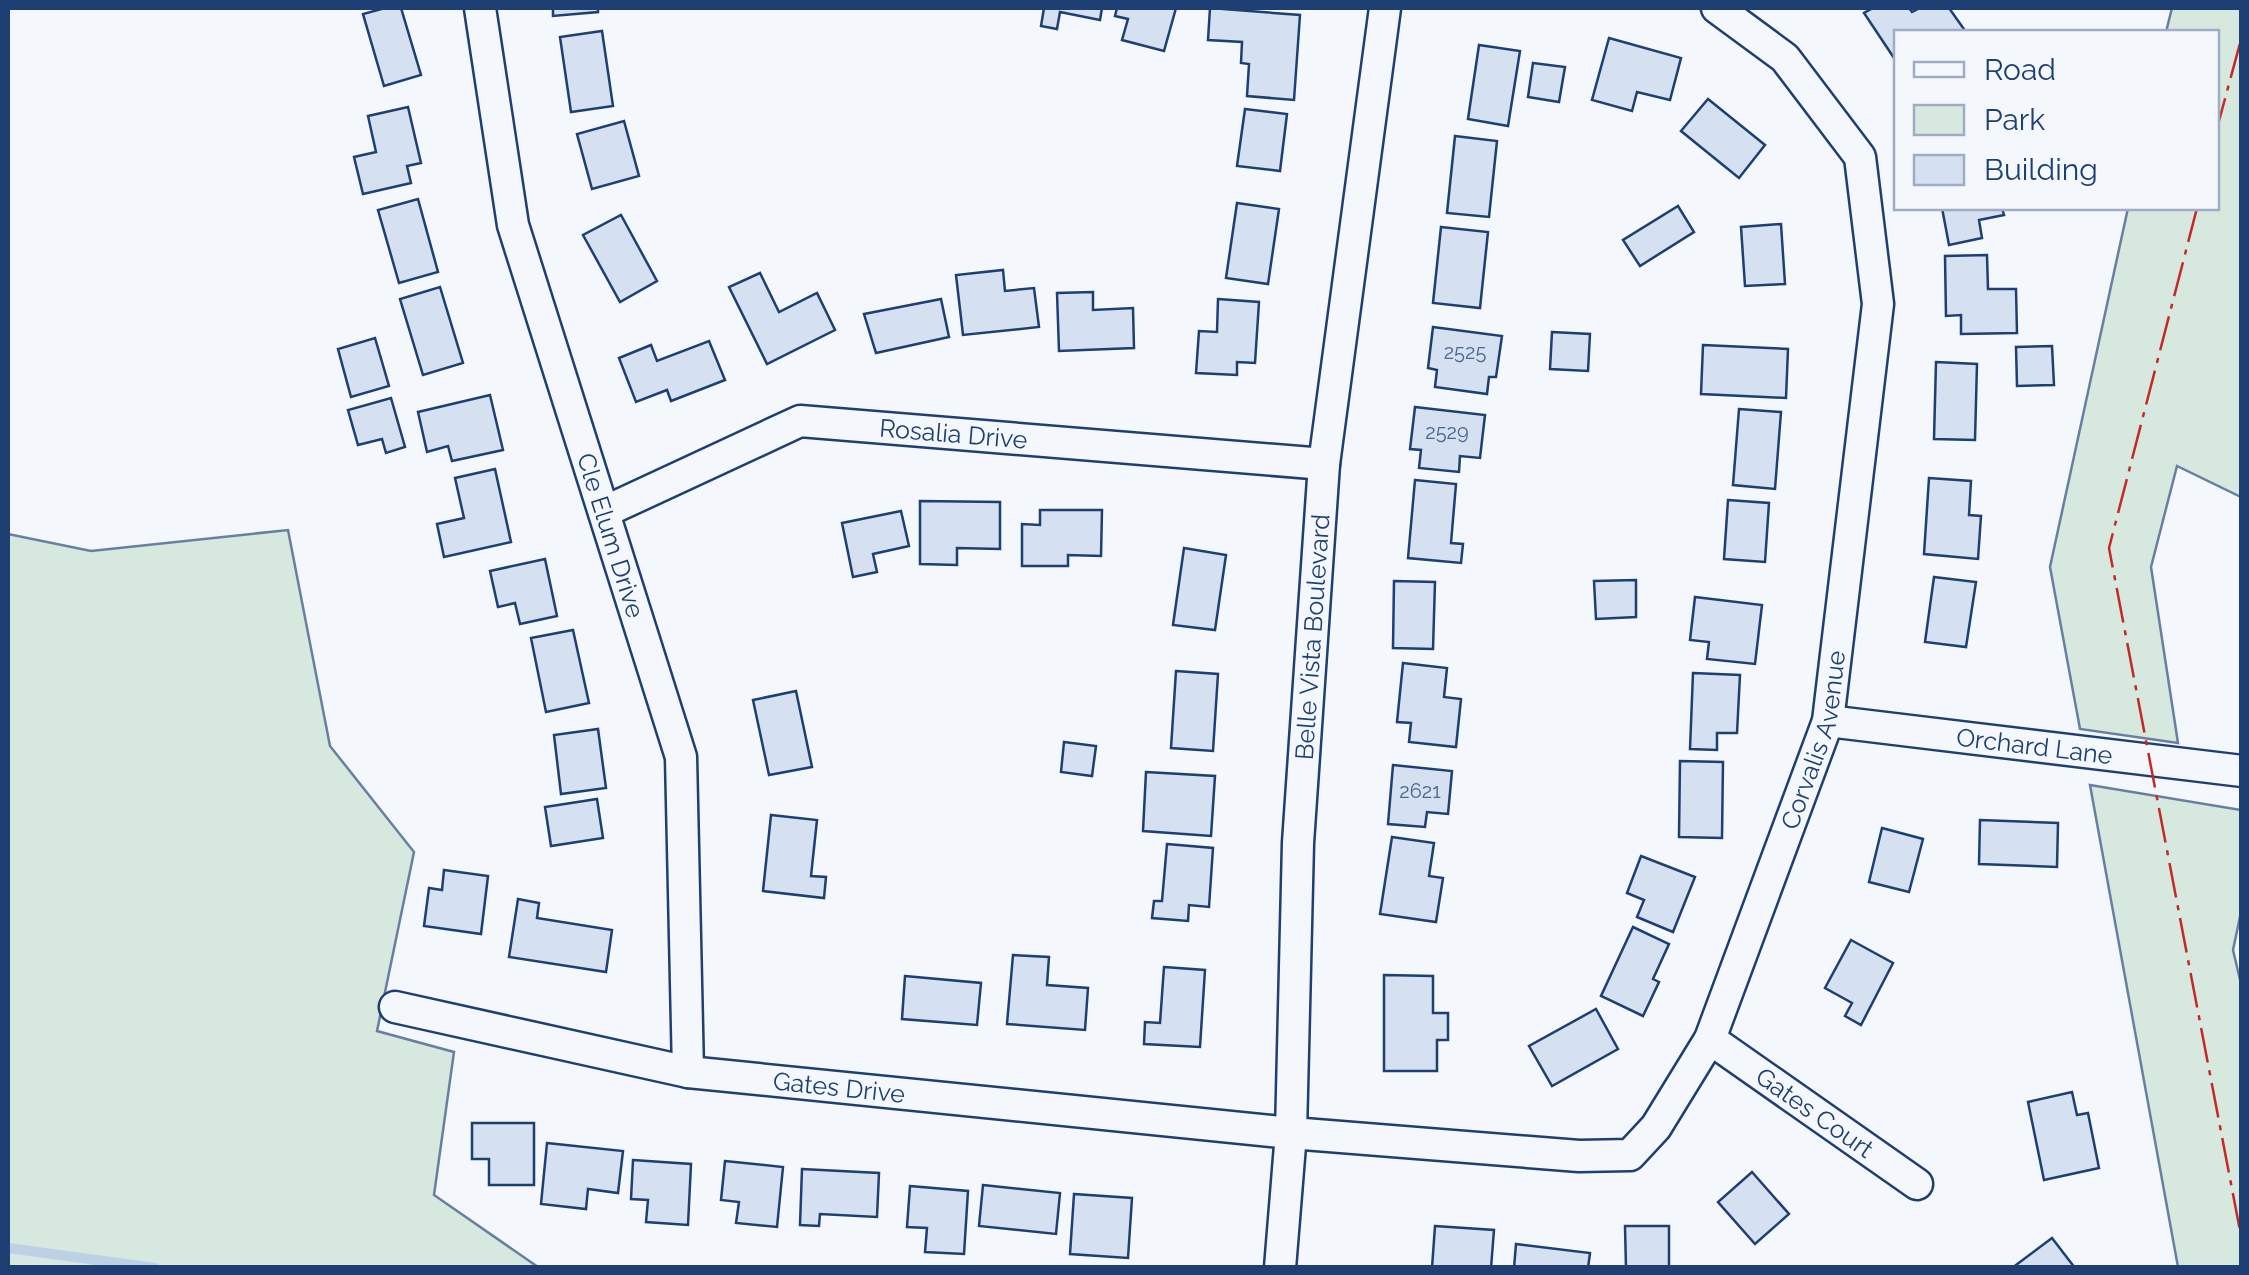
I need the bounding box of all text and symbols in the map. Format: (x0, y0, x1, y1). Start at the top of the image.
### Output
legend (1894, 30, 2219, 210)
text: Road (1984, 52, 2056, 87)
text: Park (1984, 102, 2045, 137)
text: Building (1984, 152, 2098, 187)
house number: 2525 (1444, 340, 1486, 364)
street label: Rosalia Drive (878, 413, 1029, 455)
house number: 2529 (1425, 420, 1469, 444)
street label: Cle Elum Drive (571, 449, 651, 621)
street label: Belle Vista Boulevard (1289, 513, 1336, 761)
street label: Corvalis Avenue (1774, 649, 1851, 833)
street label: Orchard Lane (1955, 722, 2114, 770)
house number: 2621 (1399, 779, 1441, 803)
street label: Gates Court (1750, 1061, 1880, 1164)
street label: Gates Drive (772, 1066, 907, 1109)

